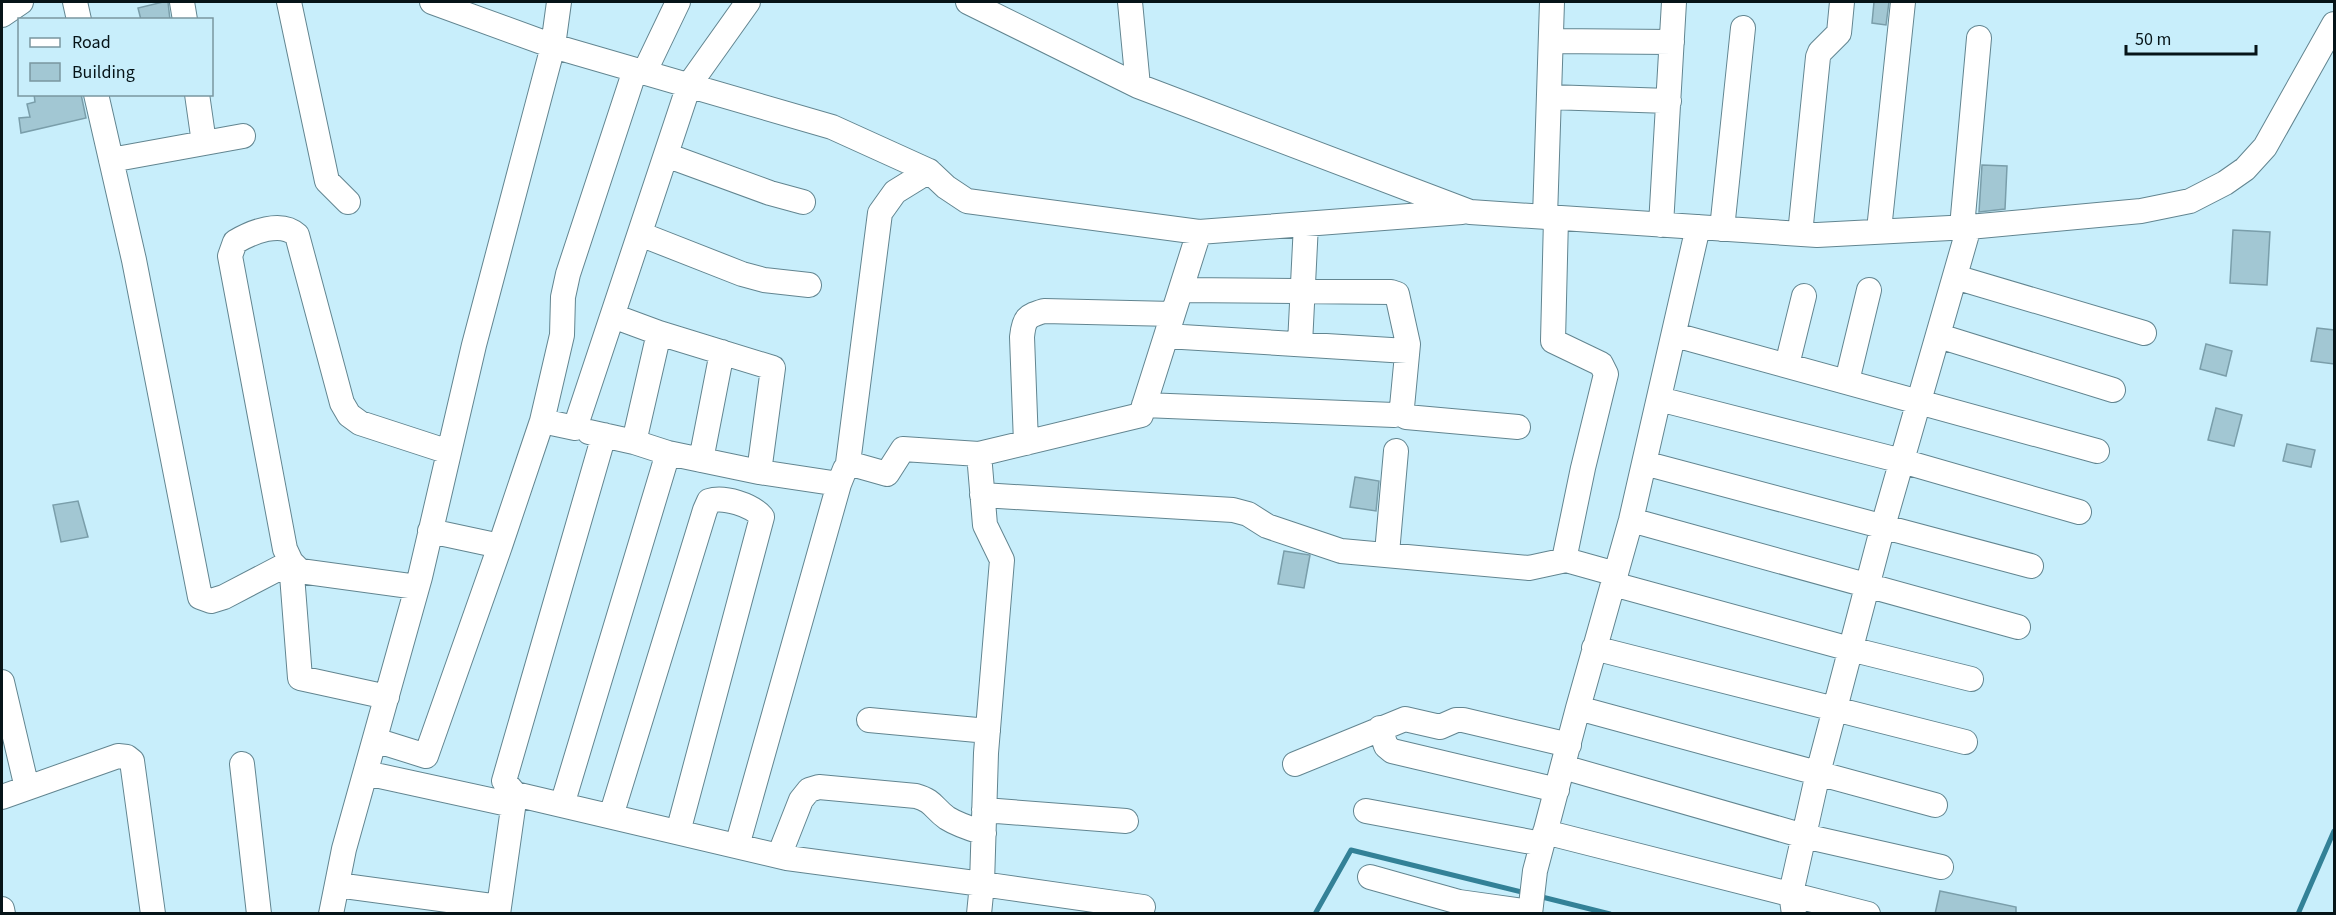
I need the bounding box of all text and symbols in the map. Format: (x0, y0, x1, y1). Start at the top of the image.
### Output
legend (18, 18, 213, 96)
scale bar (2126, 18, 2256, 56)
text: 50 m (2135, 27, 2171, 52)
text: Road (72, 30, 111, 55)
text: Building (72, 60, 135, 85)

